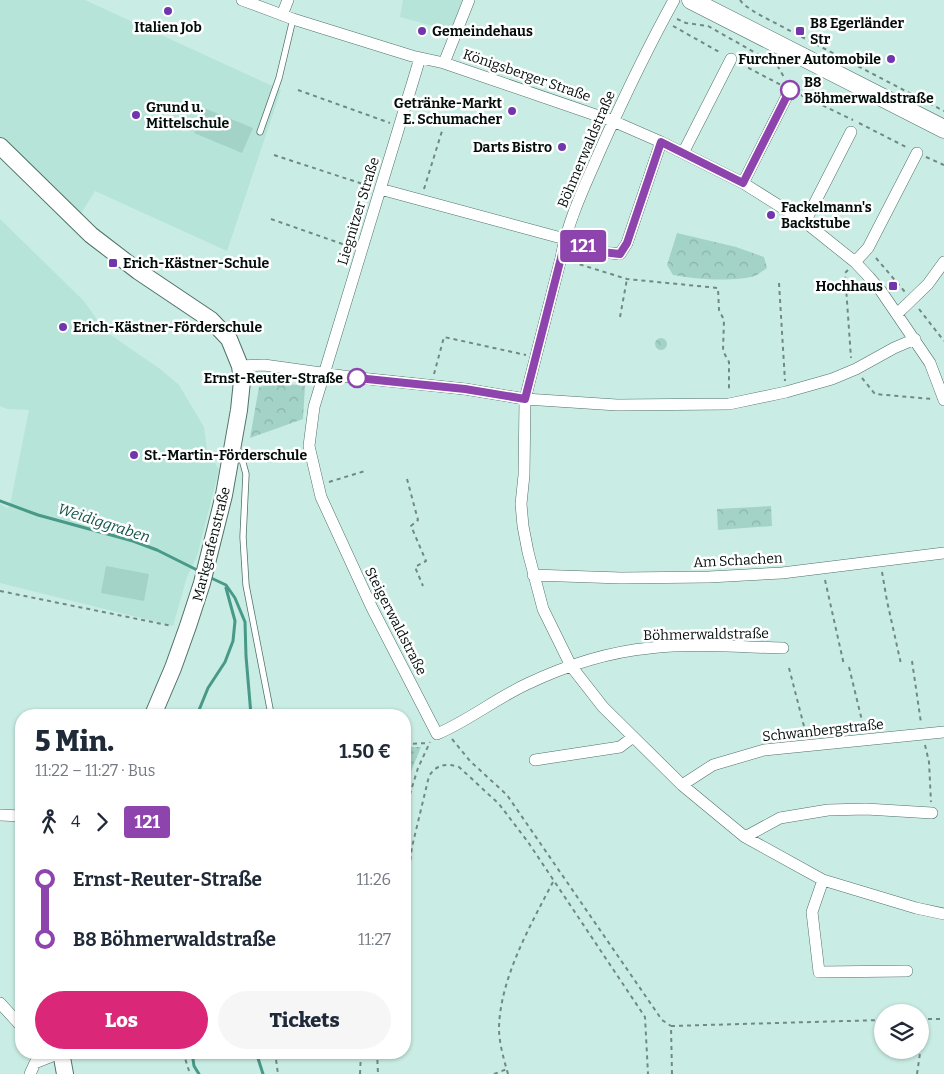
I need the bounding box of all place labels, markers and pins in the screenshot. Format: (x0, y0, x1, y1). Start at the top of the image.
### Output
marker: Italien Job (162, 5, 174, 17)
place label: B8 Egerländer Str (810, 15, 904, 48)
place label: Italien Job (134, 19, 202, 36)
place label: Gemeindehaus (432, 23, 533, 40)
marker: Gemeindehaus (416, 25, 428, 37)
marker: B8 Egerländer Str (794, 25, 806, 37)
place label: Furchner Automobile (738, 51, 881, 68)
marker: Furchner Automobile (885, 53, 897, 65)
place label: B8 Böhmerwaldstraße (804, 74, 934, 107)
marker: B8 Böhmerwaldstraße (780, 80, 800, 100)
place label: Getränke-Markt E. Schumacher (394, 95, 502, 128)
place label: Grund u. Mittelschule (146, 99, 230, 132)
marker: Getränke-Markt E. Schumacher (506, 105, 518, 117)
marker: Grund u. Mittelschule (130, 109, 142, 121)
place label: Darts Bistro (473, 139, 552, 156)
marker: Darts Bistro (556, 141, 568, 153)
place label: Fackelmann's Backstube (781, 199, 872, 232)
marker: Fackelmann's Backstube (765, 209, 777, 221)
place label: Erich-Kästner-Schule (123, 255, 270, 272)
marker: Erich-Kästner-Schule (107, 257, 119, 269)
place label: Hochhaus (816, 278, 883, 295)
marker: Hochhaus (887, 280, 899, 292)
place label: Erich-Kästner-Förderschule (73, 319, 262, 336)
marker: Erich-Kästner-Förderschule (57, 321, 69, 333)
marker: Ernst-Reuter-Straße (347, 368, 367, 388)
place label: Ernst-Reuter-Straße (204, 370, 343, 387)
place label: St.-Martin-Förderschule (144, 447, 307, 464)
marker: St.-Martin-Förderschule (128, 449, 140, 461)

